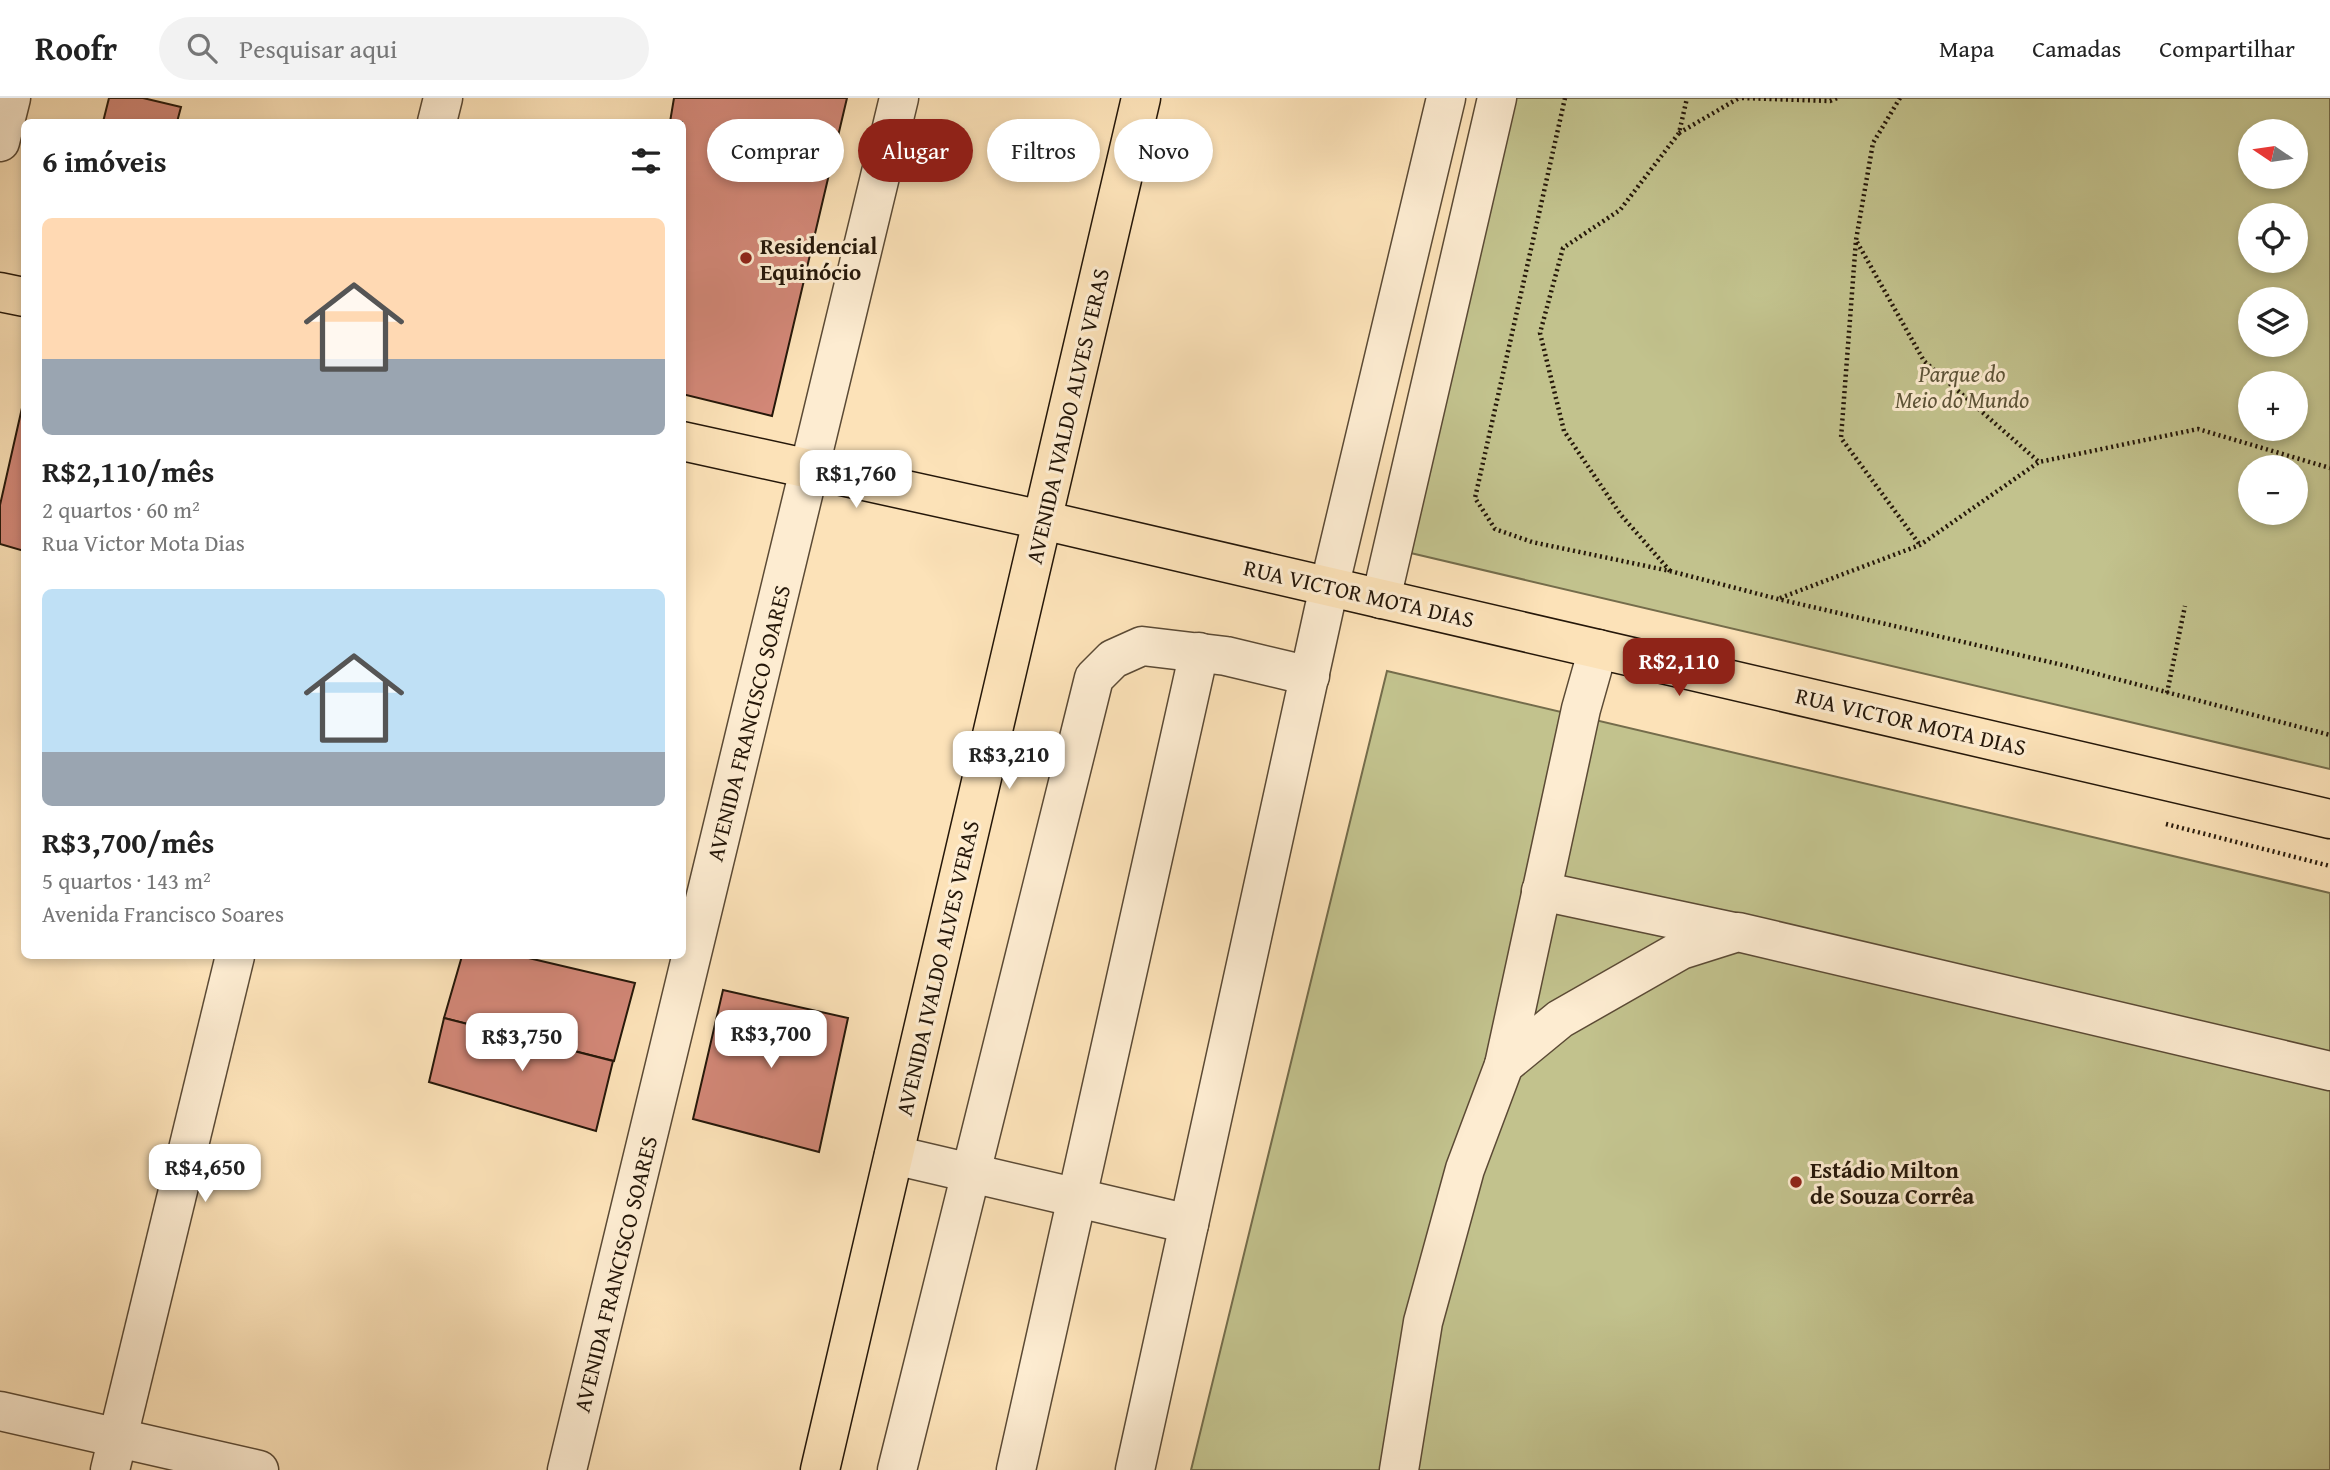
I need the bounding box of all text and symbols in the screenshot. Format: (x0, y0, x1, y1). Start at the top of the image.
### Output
search box (159, 17, 649, 80)
text: Roofr (35, 24, 117, 72)
icon: search (183, 29, 221, 67)
text: Pesquisar aqui (239, 29, 397, 68)
text: Mapa (1939, 31, 1994, 66)
text: Camadas (2032, 31, 2121, 66)
text: Compartilhar (2159, 31, 2295, 66)
chip: Comprar (707, 119, 844, 182)
chip: Alugar (858, 119, 973, 182)
chip: Filtros (987, 119, 1100, 182)
chip: Novo (1114, 119, 1213, 182)
north arrow (2238, 119, 2308, 189)
map controls (2238, 119, 2308, 525)
text: 6 imóveis (42, 139, 167, 183)
icon: filters (627, 142, 665, 180)
button: locate (2238, 203, 2308, 273)
place label: Residencial Equinócio (760, 229, 877, 288)
marker: Residencial Equinócio (738, 250, 754, 266)
icon: home (291, 264, 417, 390)
street label: AVENIDA IVALDO ALVES VERAS (1017, 265, 1117, 567)
button: layers (2238, 287, 2308, 357)
park label: Parque do Meio do Mundo (1895, 357, 2029, 416)
button: + (2238, 371, 2308, 441)
text: R$2,110/mês (42, 449, 214, 493)
pin: R$1,760 (791, 450, 921, 510)
button: − (2238, 455, 2308, 525)
text: R$1,760 (816, 456, 896, 489)
text: 2 quartos · 60 m² (42, 493, 200, 526)
text: Rua Victor Mota Dias (42, 526, 245, 559)
street label: RUA VICTOR MOTA DIAS (1240, 550, 1478, 636)
street label: AVENIDA FRANCISCO SOARES (698, 581, 798, 865)
icon: home (291, 635, 417, 761)
pin: R$2,110 (1614, 638, 1744, 698)
text: R$2,110 (1639, 644, 1719, 677)
street label: RUA VICTOR MOTA DIAS (1792, 678, 2030, 764)
pin: R$3,210 (944, 732, 1074, 791)
text: R$3,210 (969, 737, 1049, 770)
street label: AVENIDA IVALDO ALVES VERAS (887, 817, 987, 1119)
text: R$3,700/mês (42, 820, 214, 864)
text: 5 quartos · 143 m² (42, 864, 211, 897)
text: Avenida Francisco Soares (42, 897, 284, 930)
pin: R$3,700 (706, 1010, 836, 1070)
pin: R$3,750 (457, 1014, 587, 1073)
text: R$3,700 (731, 1016, 811, 1049)
text: R$3,750 (482, 1019, 562, 1052)
street label: AVENIDA FRANCISCO SOARES (565, 1132, 665, 1416)
pin: R$4,650 (140, 1144, 270, 1204)
text: R$4,650 (165, 1150, 245, 1183)
place label: Estádio Milton de Souza Corrêa (1810, 1153, 1975, 1212)
marker: Estádio Milton de Souza Corrêa (1788, 1174, 1804, 1190)

